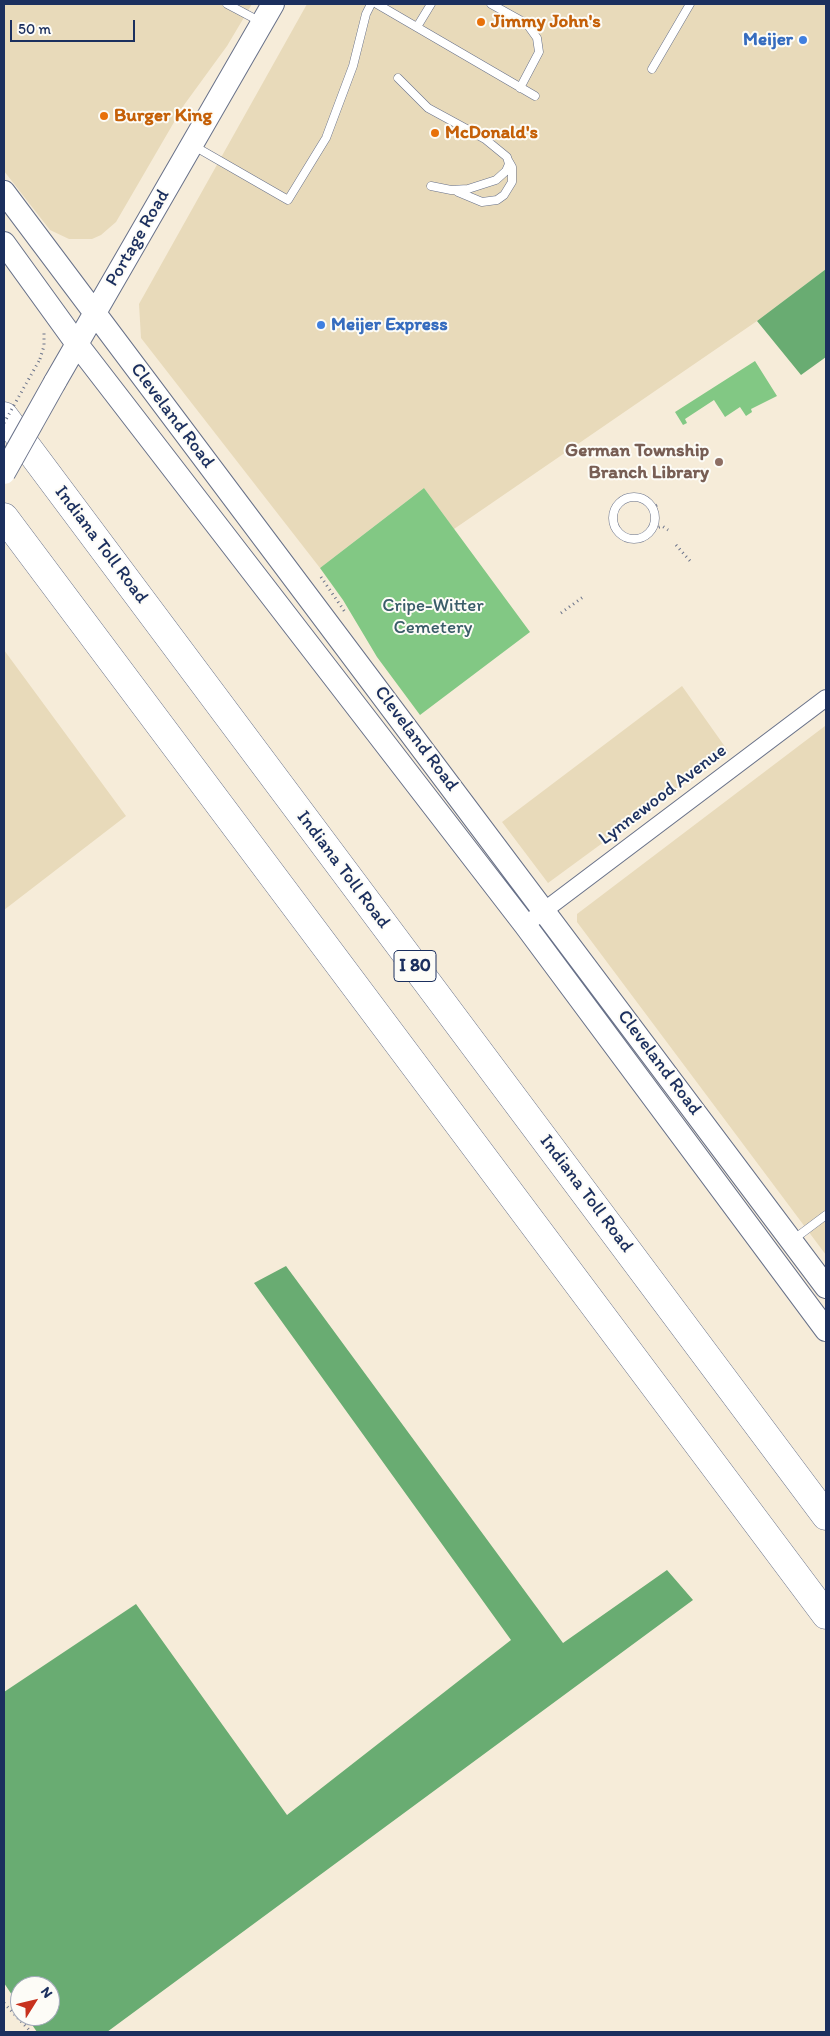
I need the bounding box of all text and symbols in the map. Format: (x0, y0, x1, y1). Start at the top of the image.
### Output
scale bar (12, 10, 138, 42)
place label: Jimmy John's (491, 11, 601, 33)
marker: Jimmy John's (475, 16, 487, 28)
text: 50 m (18, 20, 51, 38)
place label: Meijer (743, 29, 793, 51)
marker: Meijer (797, 34, 809, 46)
place label: Burger King (114, 105, 212, 127)
marker: Burger King (98, 110, 110, 122)
place label: McDonald's (445, 122, 538, 144)
marker: McDonald's (429, 127, 441, 139)
street label: Portage Road (101, 185, 175, 291)
place label: Meijer Express (331, 314, 448, 336)
marker: Meijer Express (315, 319, 327, 331)
street label: Cleveland Road (125, 359, 219, 473)
place label: German Township Branch Library (565, 440, 709, 484)
marker: German Township Branch Library (713, 456, 725, 468)
street label: Indiana Toll Road (49, 482, 153, 608)
park label: Cripe-Witter Cemetery (382, 595, 484, 639)
street label: Cleveland Road (369, 682, 463, 796)
street label: Lynnewood Avenue (595, 739, 731, 851)
street label: Indiana Toll Road (291, 807, 395, 933)
road number: I 80 (394, 950, 436, 981)
street label: Cleveland Road (612, 1006, 706, 1120)
street label: Indiana Toll Road (534, 1131, 638, 1257)
north arrow (10, 1976, 60, 2026)
text: N (37, 1984, 56, 2001)

